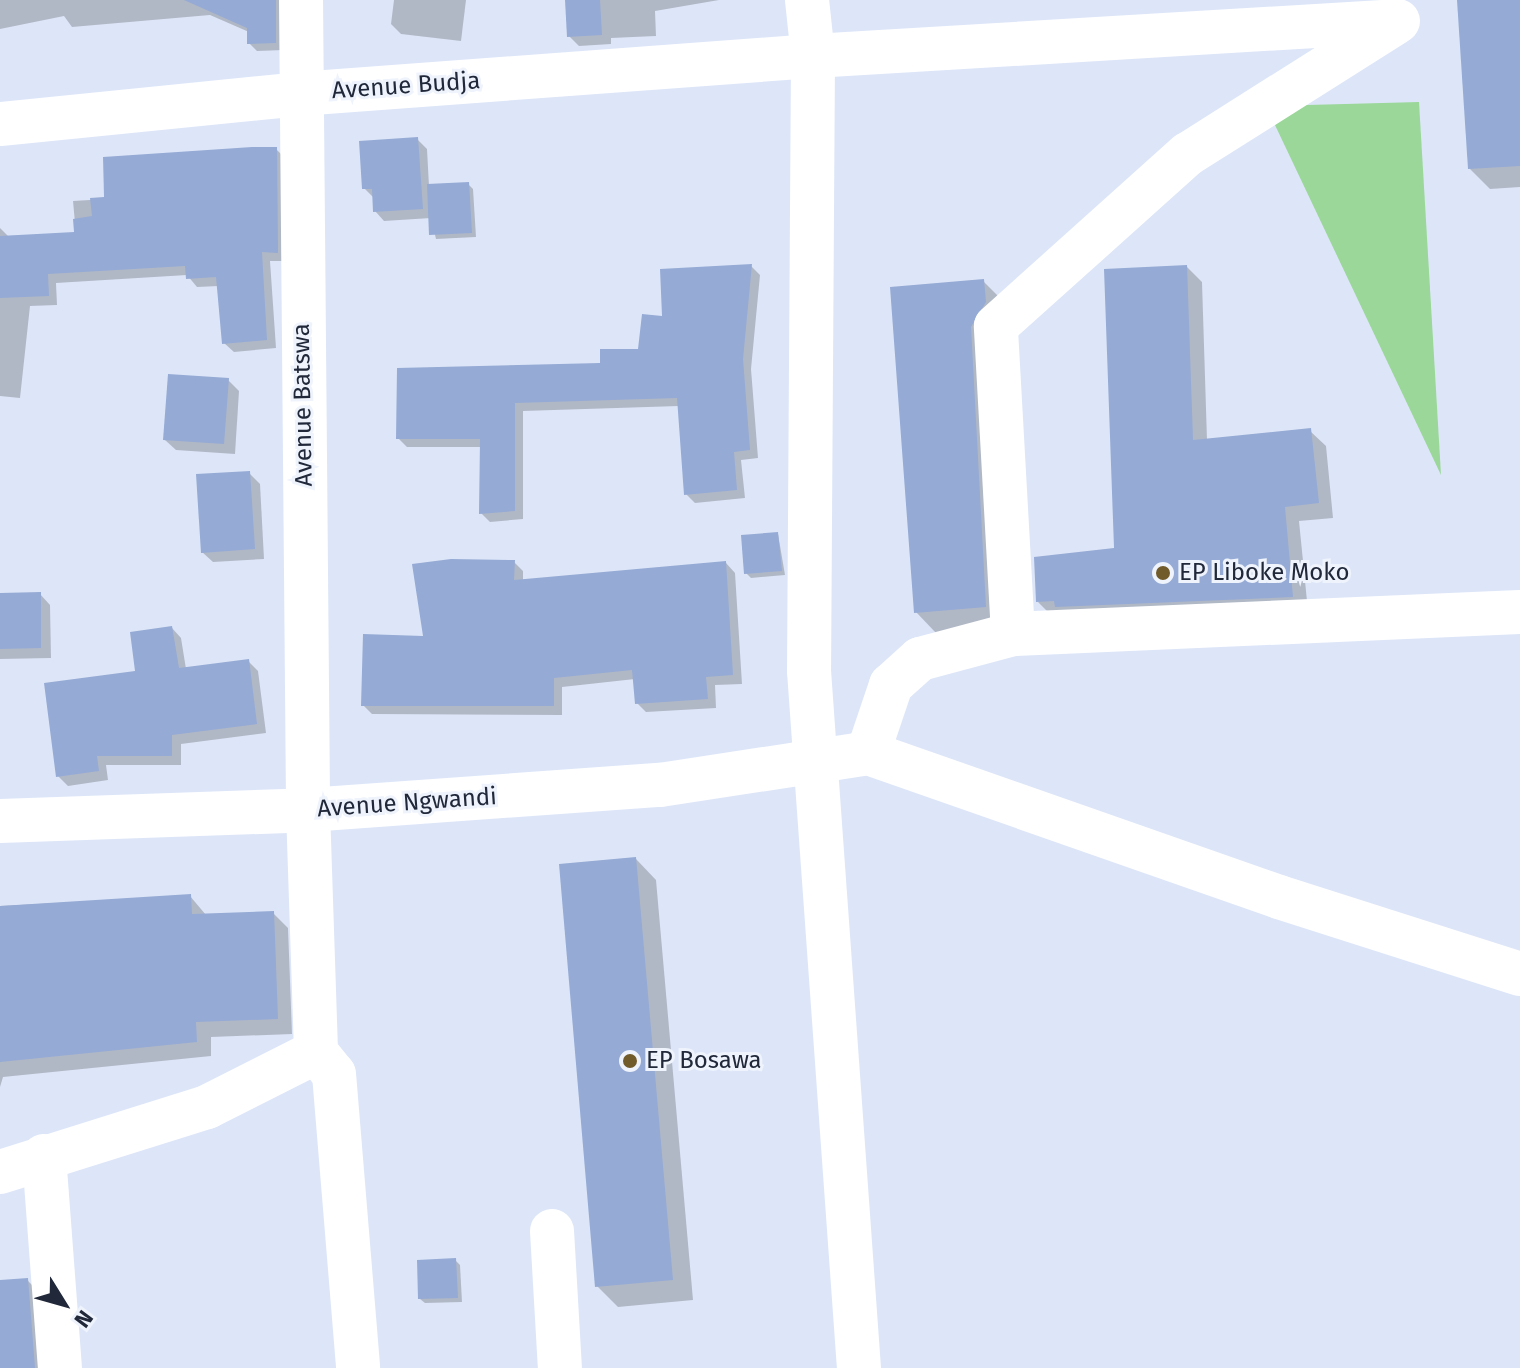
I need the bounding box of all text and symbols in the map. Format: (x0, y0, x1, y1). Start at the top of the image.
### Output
street label: Avenue Budja (331, 66, 481, 106)
street label: Avenue Batswa (287, 323, 319, 487)
place label: EP Liboke Moko (1179, 559, 1349, 587)
marker: EP Liboke Moko (1154, 564, 1172, 582)
street label: Avenue Ngwandi (316, 782, 498, 824)
place label: EP Bosawa (646, 1047, 762, 1075)
marker: EP Bosawa (621, 1052, 639, 1070)
north arrow (24, 1264, 104, 1344)
text: N (68, 1305, 99, 1333)

